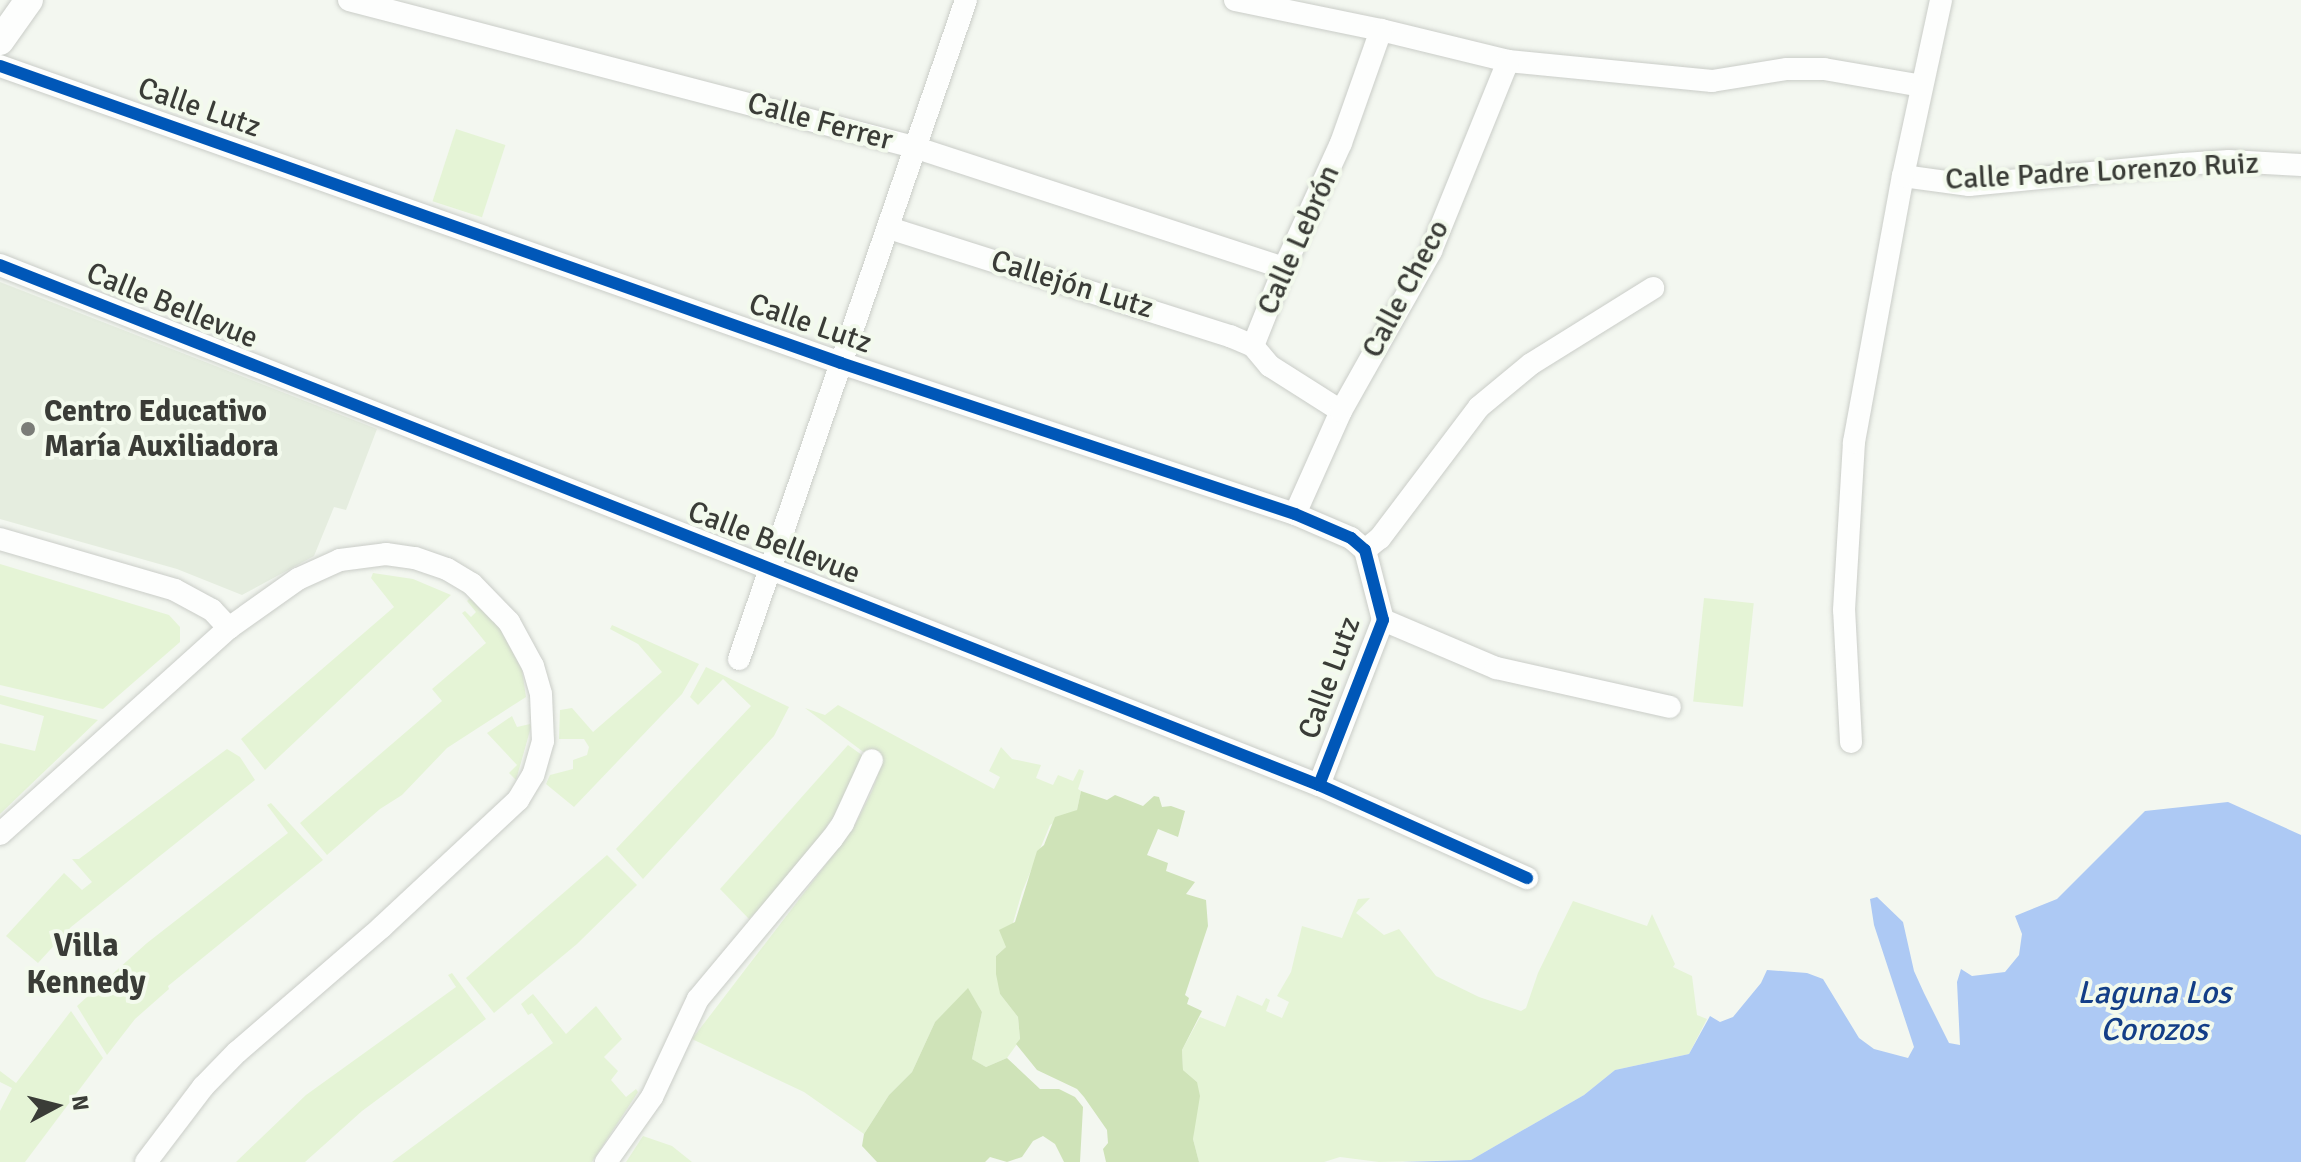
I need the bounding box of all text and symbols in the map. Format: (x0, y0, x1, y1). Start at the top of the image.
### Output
street label: Calle Lutz (133, 70, 265, 146)
street label: Calle Ferrer (743, 85, 897, 159)
street label: Calle Padre Lorenzo Ruiz (1944, 146, 2260, 198)
street label: Calle Lebrón (1250, 160, 1348, 320)
street label: Calle Checo (1355, 214, 1457, 364)
street label: Callejón Lutz (987, 243, 1157, 327)
street label: Calle Bellevue (81, 255, 263, 357)
street label: Calle Lutz (744, 286, 876, 362)
place label: Centro Educativo María Auxiliadora (44, 394, 279, 464)
marker: Centro Educativo María Auxiliadora (19, 420, 37, 438)
street label: Calle Bellevue (683, 494, 865, 592)
street label: Calle Lutz (1291, 612, 1369, 744)
district label: Villa Kennedy (26, 928, 146, 1003)
water label: Laguna Los Corozos (2077, 975, 2231, 1050)
north arrow (16, 1066, 96, 1146)
text: N (66, 1094, 95, 1112)

